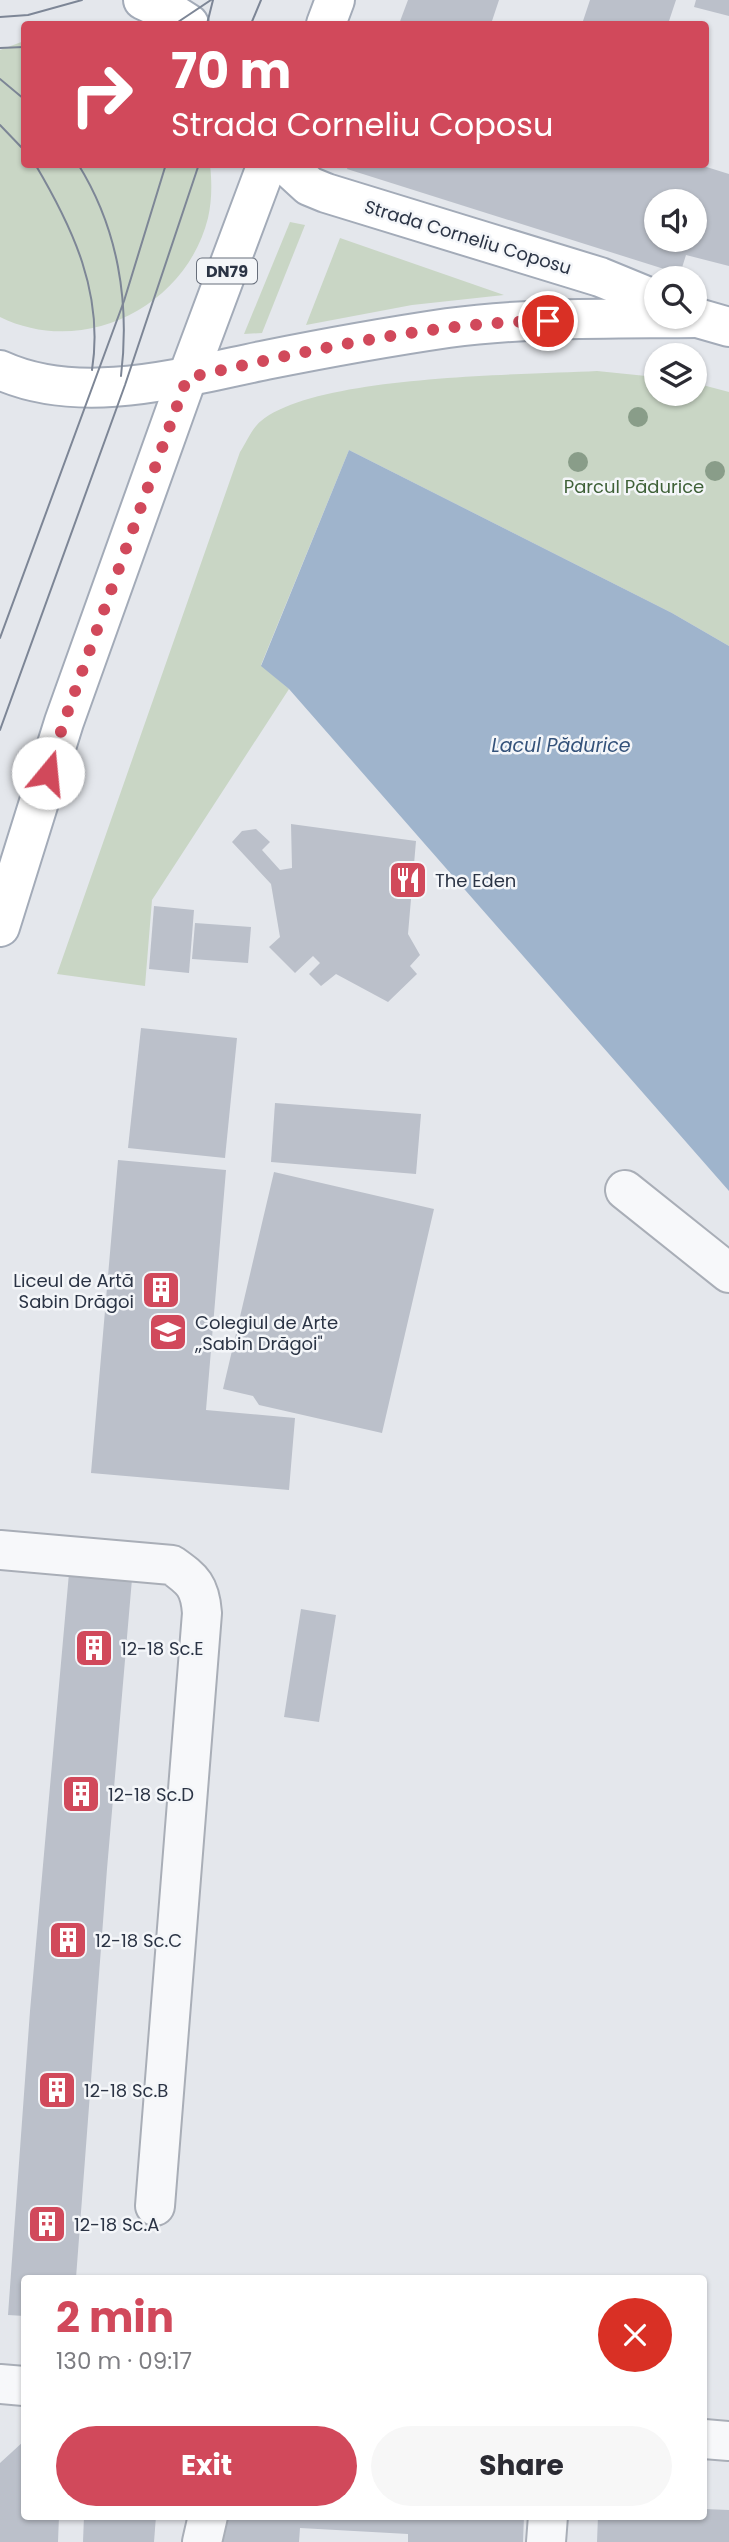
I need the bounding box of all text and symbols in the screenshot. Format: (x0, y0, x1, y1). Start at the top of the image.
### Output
text: 70 m (171, 37, 291, 105)
icon: right (56, 49, 147, 140)
text: Strada Corneliu Coposu (171, 102, 554, 147)
map controls (644, 189, 707, 406)
button: sound (644, 189, 707, 252)
street label: Strada Corneliu Coposu (361, 194, 575, 280)
road number: DN79 (197, 258, 257, 284)
button: search (644, 266, 707, 329)
pin (518, 291, 578, 351)
icon: arrive (529, 302, 567, 340)
button: layers (644, 343, 707, 406)
park label: Parcul Pădurice (564, 474, 704, 499)
water label: Lacul Pădurice (491, 732, 631, 759)
position arrow (11, 736, 85, 810)
restaurant icon: The Eden (387, 859, 429, 901)
place label: The Eden (435, 868, 516, 893)
place label: Liceul de Artă Sabin Drăgoi (13, 1268, 134, 1314)
building icon: Liceul de Artă Sabin Drăgoi (140, 1269, 182, 1311)
place label: Colegiul de Arte ,,Sabin Drăgoi" (194, 1310, 338, 1356)
school or university icon: Colegiul de Arte ,,Sabin Drăgoi" (147, 1311, 189, 1353)
building icon: 12-18 Sc.E (73, 1627, 115, 1669)
place label: 12-18 Sc.E (121, 1636, 203, 1661)
building icon: 12-18 Sc.D (60, 1773, 102, 1815)
place label: 12-18 Sc.D (108, 1782, 194, 1807)
building icon: 12-18 Sc.C (47, 1919, 89, 1961)
place label: 12-18 Sc.C (95, 1928, 182, 1953)
building icon: 12-18 Sc.B (36, 2069, 78, 2111)
place label: 12-18 Sc.B (84, 2078, 168, 2103)
building icon: 12-18 Sc.A (26, 2203, 68, 2245)
place label: 12-18 Sc.A (74, 2212, 159, 2237)
text: 2 min (56, 2288, 174, 2347)
button: close (598, 2298, 672, 2372)
text: 130 m · 09:17 (56, 2345, 192, 2377)
button: Exit (56, 2426, 357, 2506)
button: Share (371, 2426, 672, 2506)

